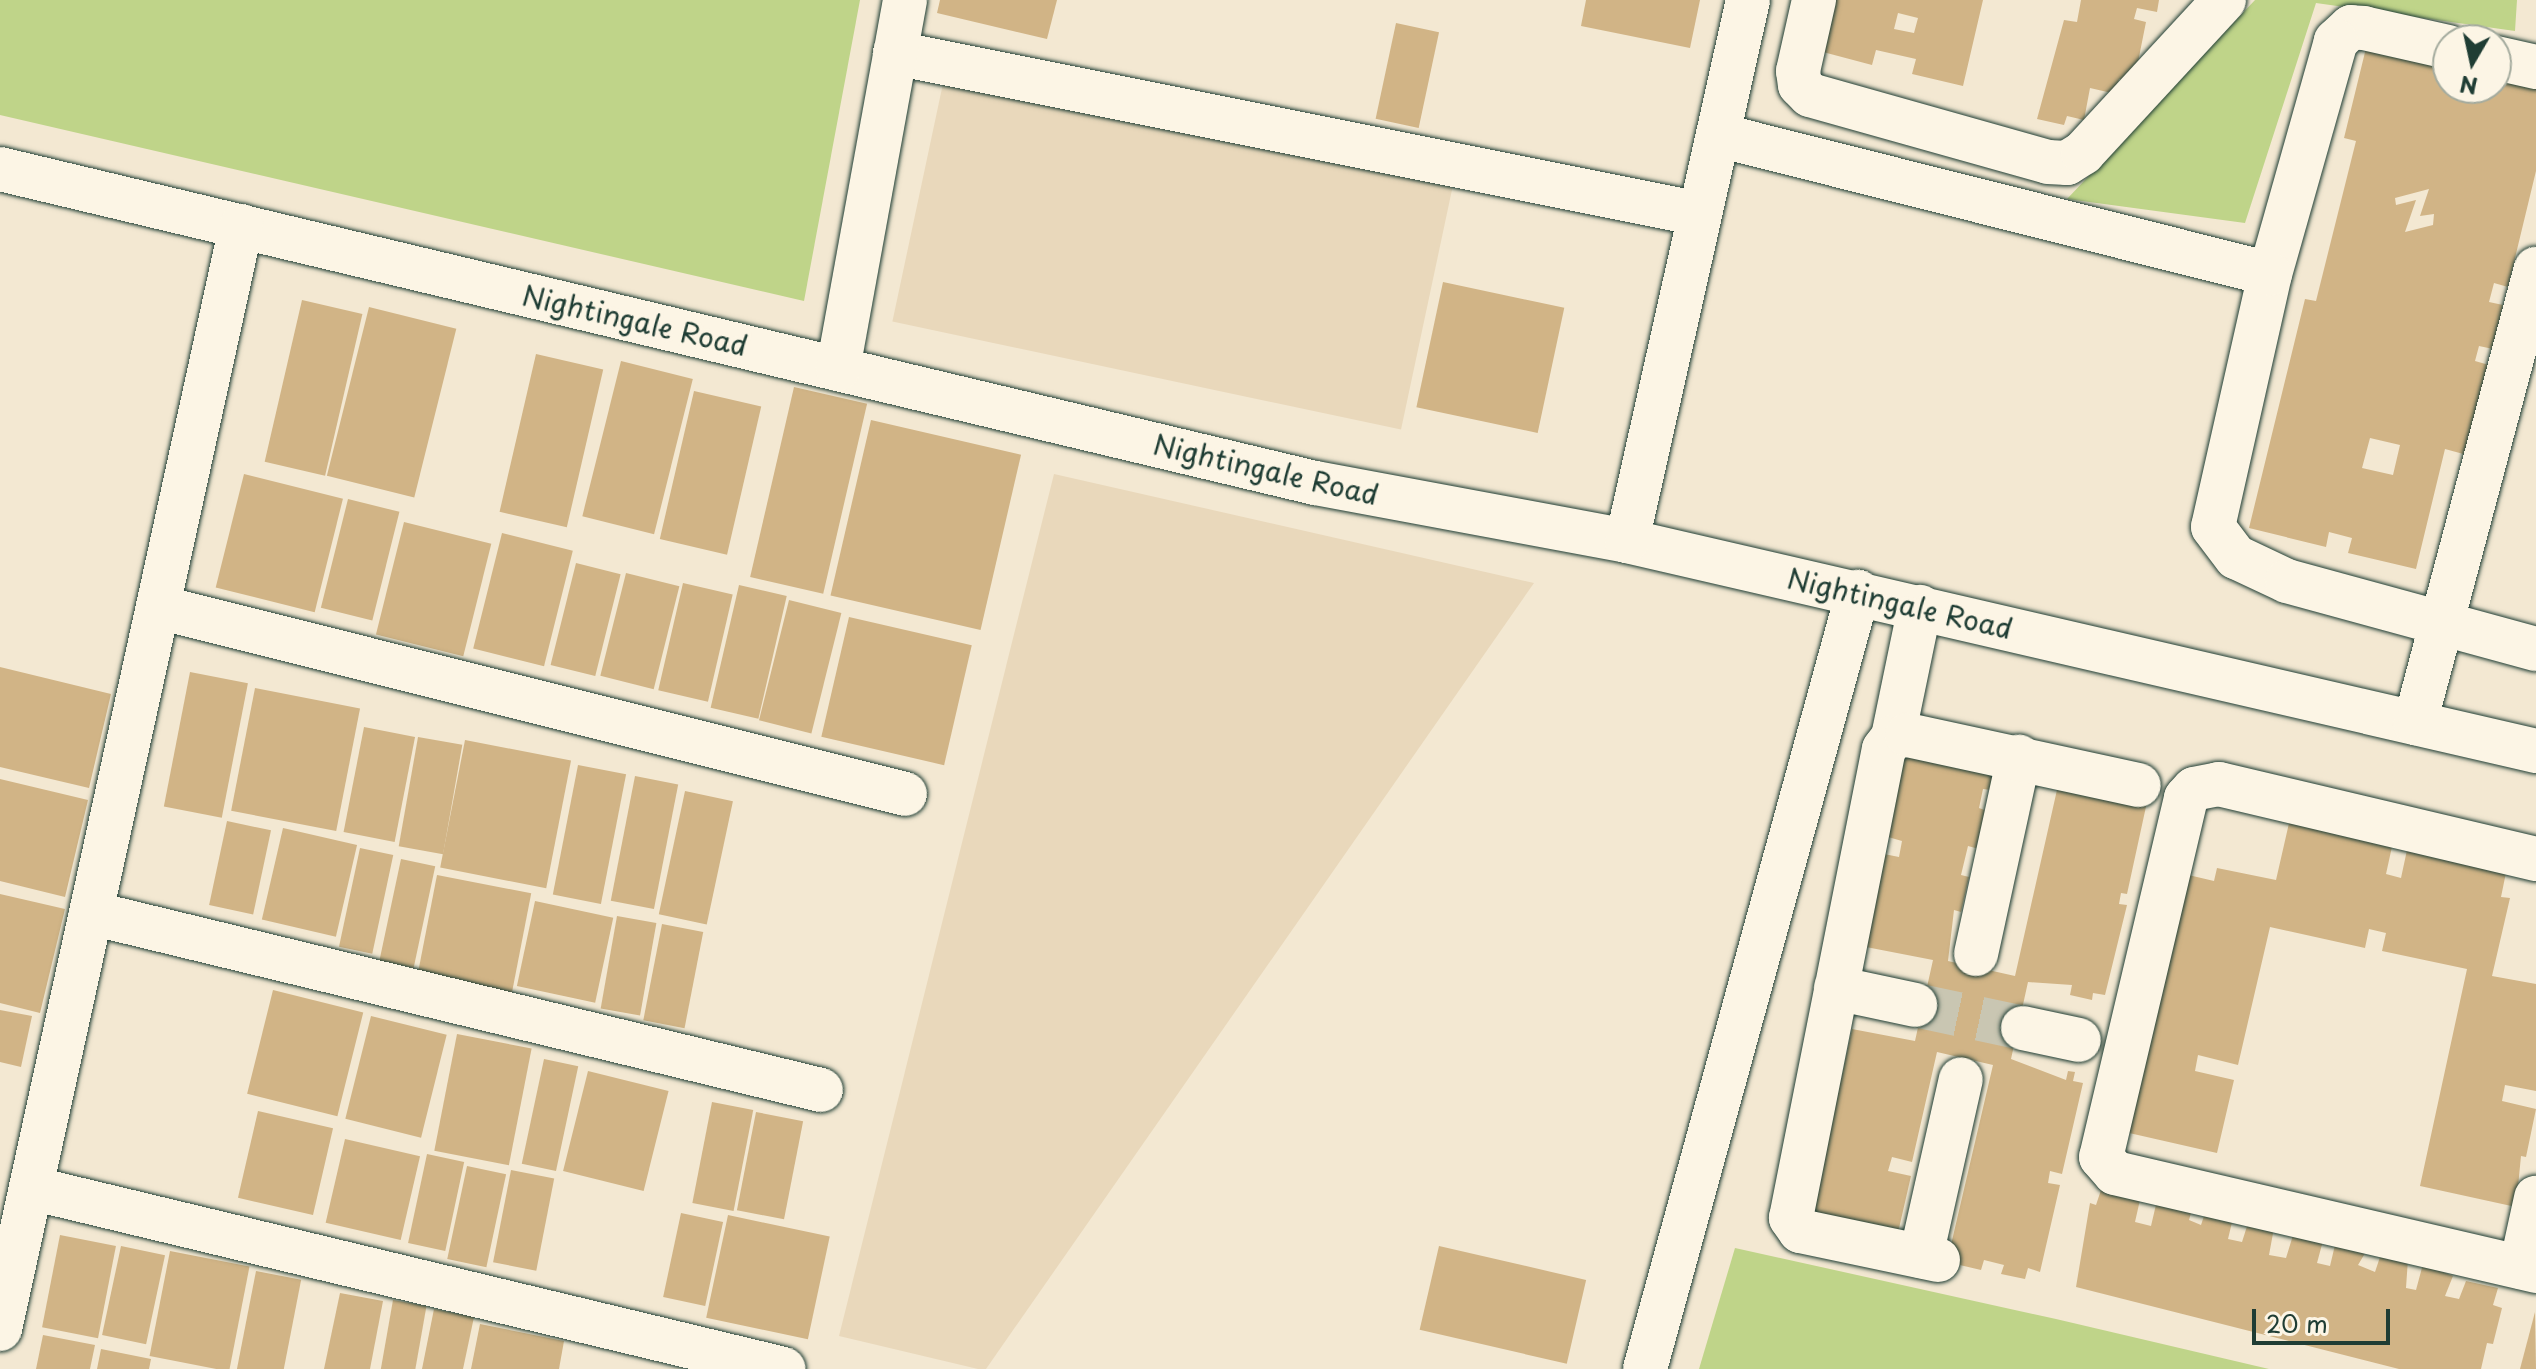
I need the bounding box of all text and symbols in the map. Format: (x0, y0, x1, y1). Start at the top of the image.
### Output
north arrow (2432, 24, 2512, 104)
text: N (2457, 69, 2480, 104)
street label: Nightingale Road (518, 277, 752, 363)
street label: Nightingale Road (1149, 426, 1383, 512)
street label: Nightingale Road (1783, 560, 2017, 646)
scale bar (2256, 1293, 2394, 1343)
text: 20 m (2266, 1305, 2328, 1341)

